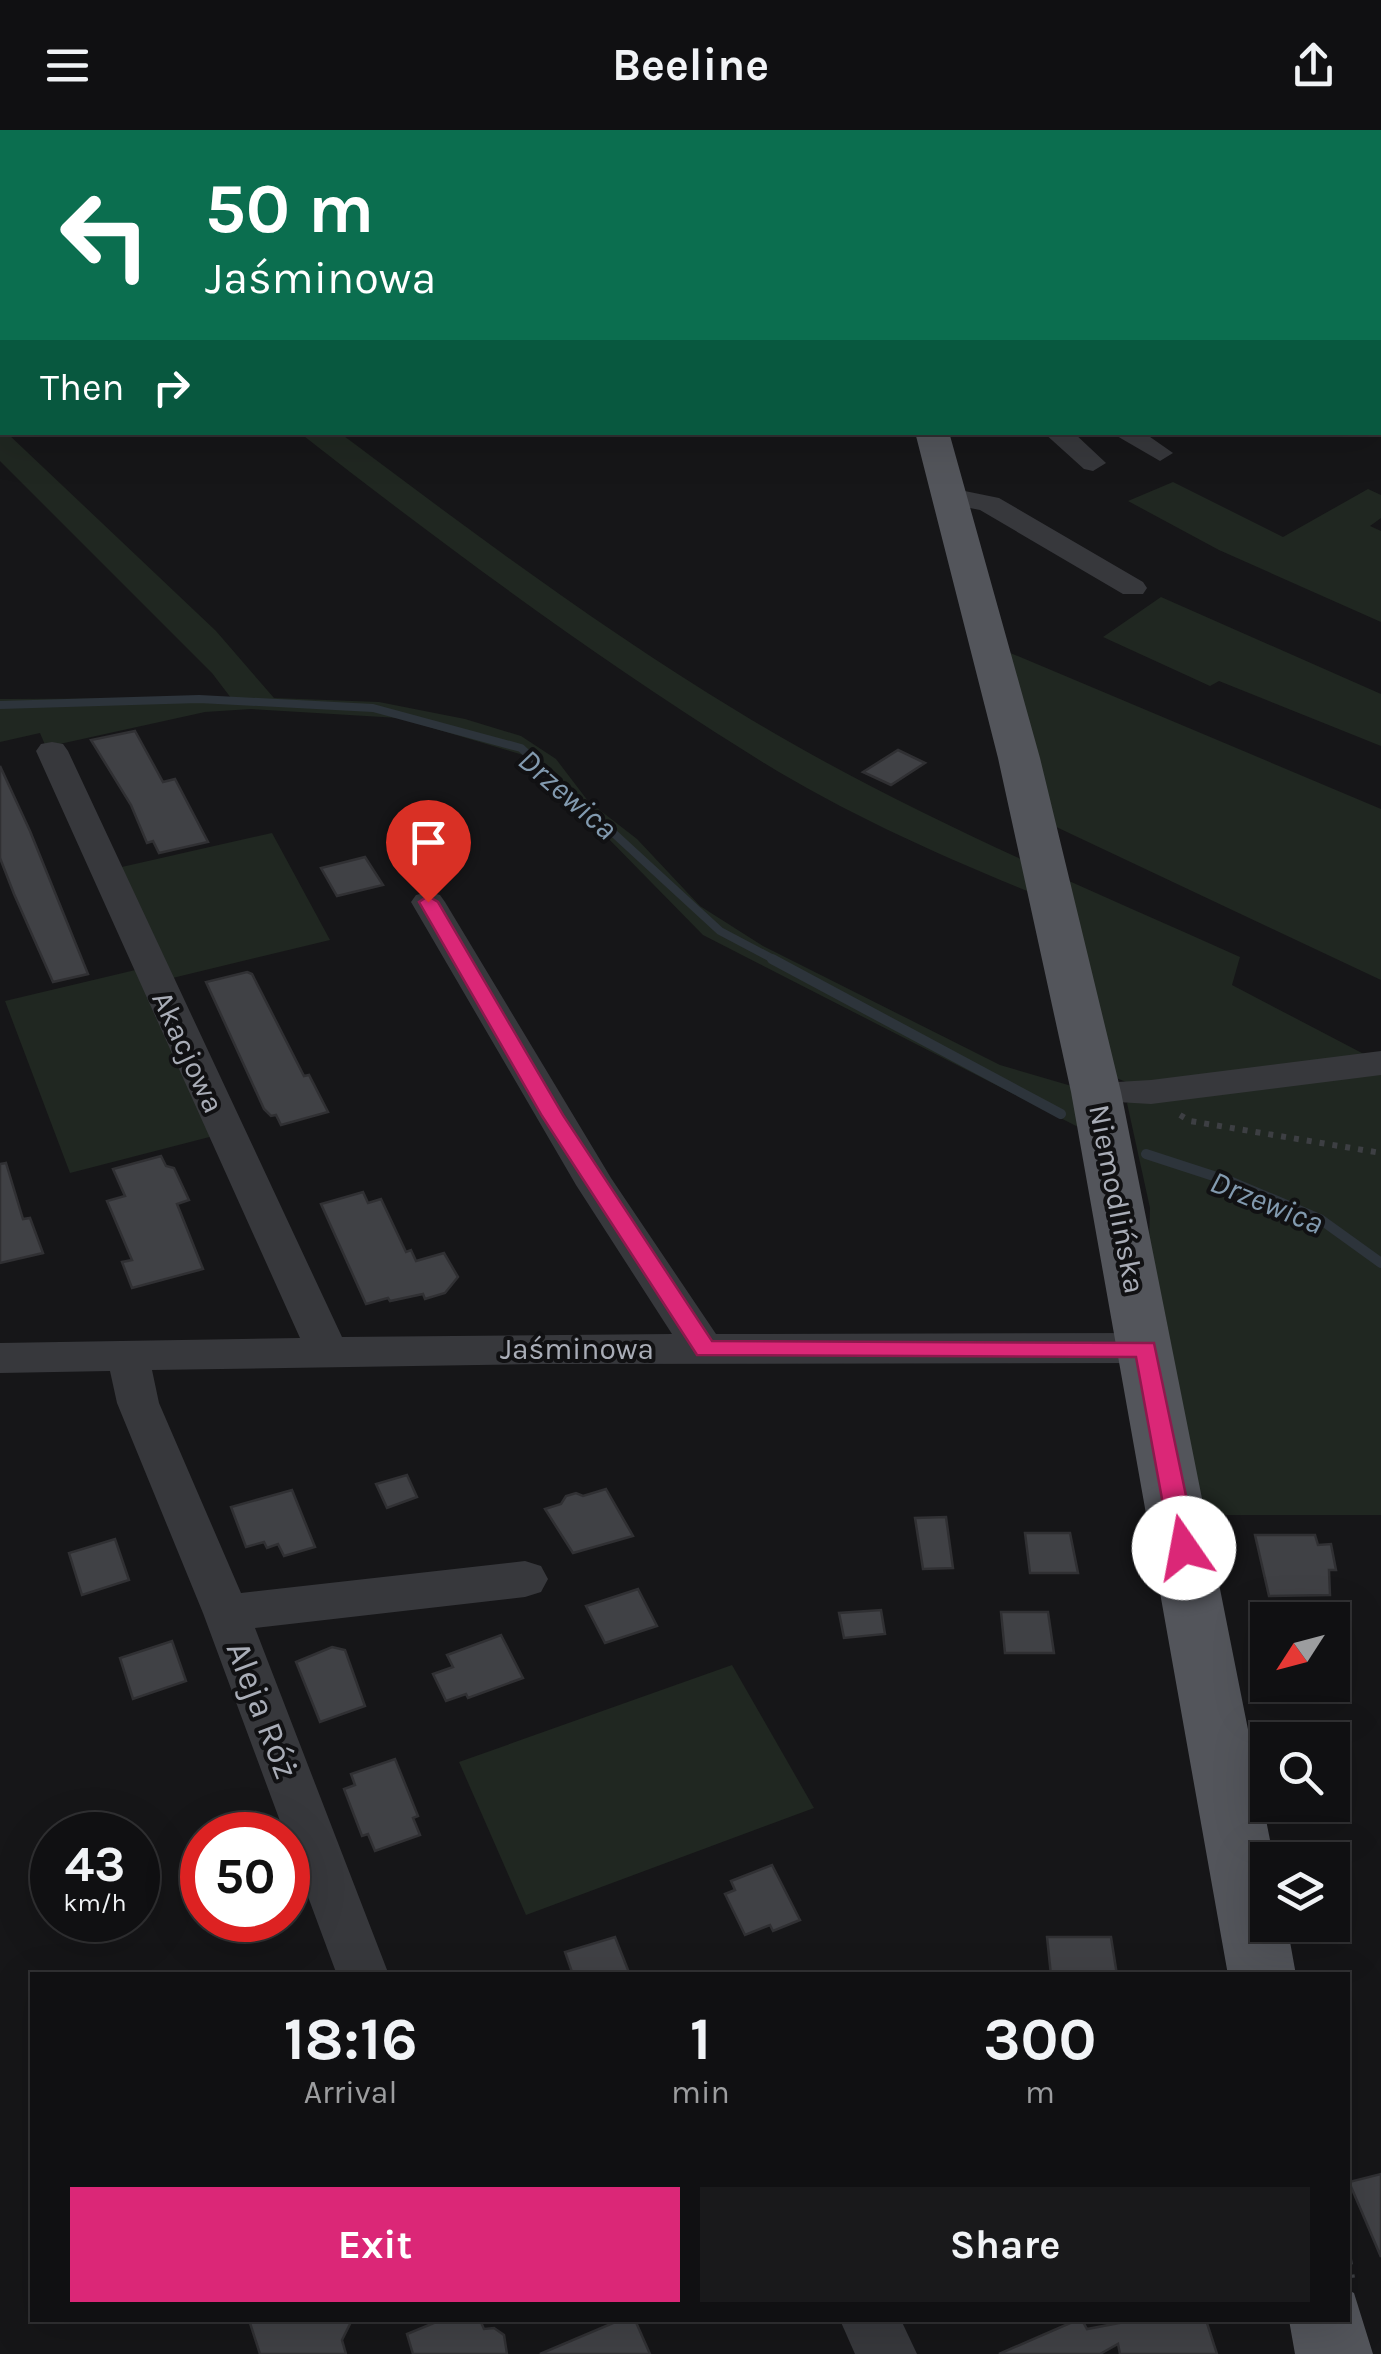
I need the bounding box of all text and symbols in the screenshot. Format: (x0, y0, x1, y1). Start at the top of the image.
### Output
icon: menu (40, 38, 95, 93)
icon: share (1286, 38, 1341, 93)
text: Beeline (612, 39, 769, 91)
text: 50 m (205, 168, 374, 250)
icon: left (40, 170, 170, 300)
text: Jaśminowa (205, 252, 436, 304)
icon: right (144, 360, 199, 415)
text: Then (40, 365, 124, 410)
water label: Drzewica (511, 741, 625, 847)
pin (386, 800, 471, 903)
icon: arrive (401, 815, 456, 870)
street label: Akacjowa (144, 985, 232, 1119)
street label: Niemodlińska (1081, 1101, 1153, 1297)
water label: Drzewica (1205, 1163, 1329, 1242)
street label: Jaśminowa (500, 1331, 654, 1367)
position arrow (1132, 1496, 1236, 1600)
north arrow (1250, 1602, 1350, 1702)
map controls (1250, 1602, 1350, 1942)
street label: Aleja Róż (218, 1636, 307, 1785)
button: search (1250, 1722, 1350, 1822)
speed limit sign: 50 (180, 1812, 310, 1942)
text: 43 (65, 1835, 125, 1894)
button: layers (1250, 1842, 1350, 1942)
text: km/h (63, 1888, 127, 1917)
text: 18:16 (283, 2004, 418, 2074)
text: 1 (690, 2004, 711, 2074)
text: 300 (983, 2004, 1097, 2074)
text: Arrival (304, 2074, 397, 2111)
text: min (671, 2074, 730, 2111)
text: m (1025, 2074, 1055, 2111)
button: Exit (70, 2187, 680, 2302)
button: Share (700, 2187, 1310, 2302)

